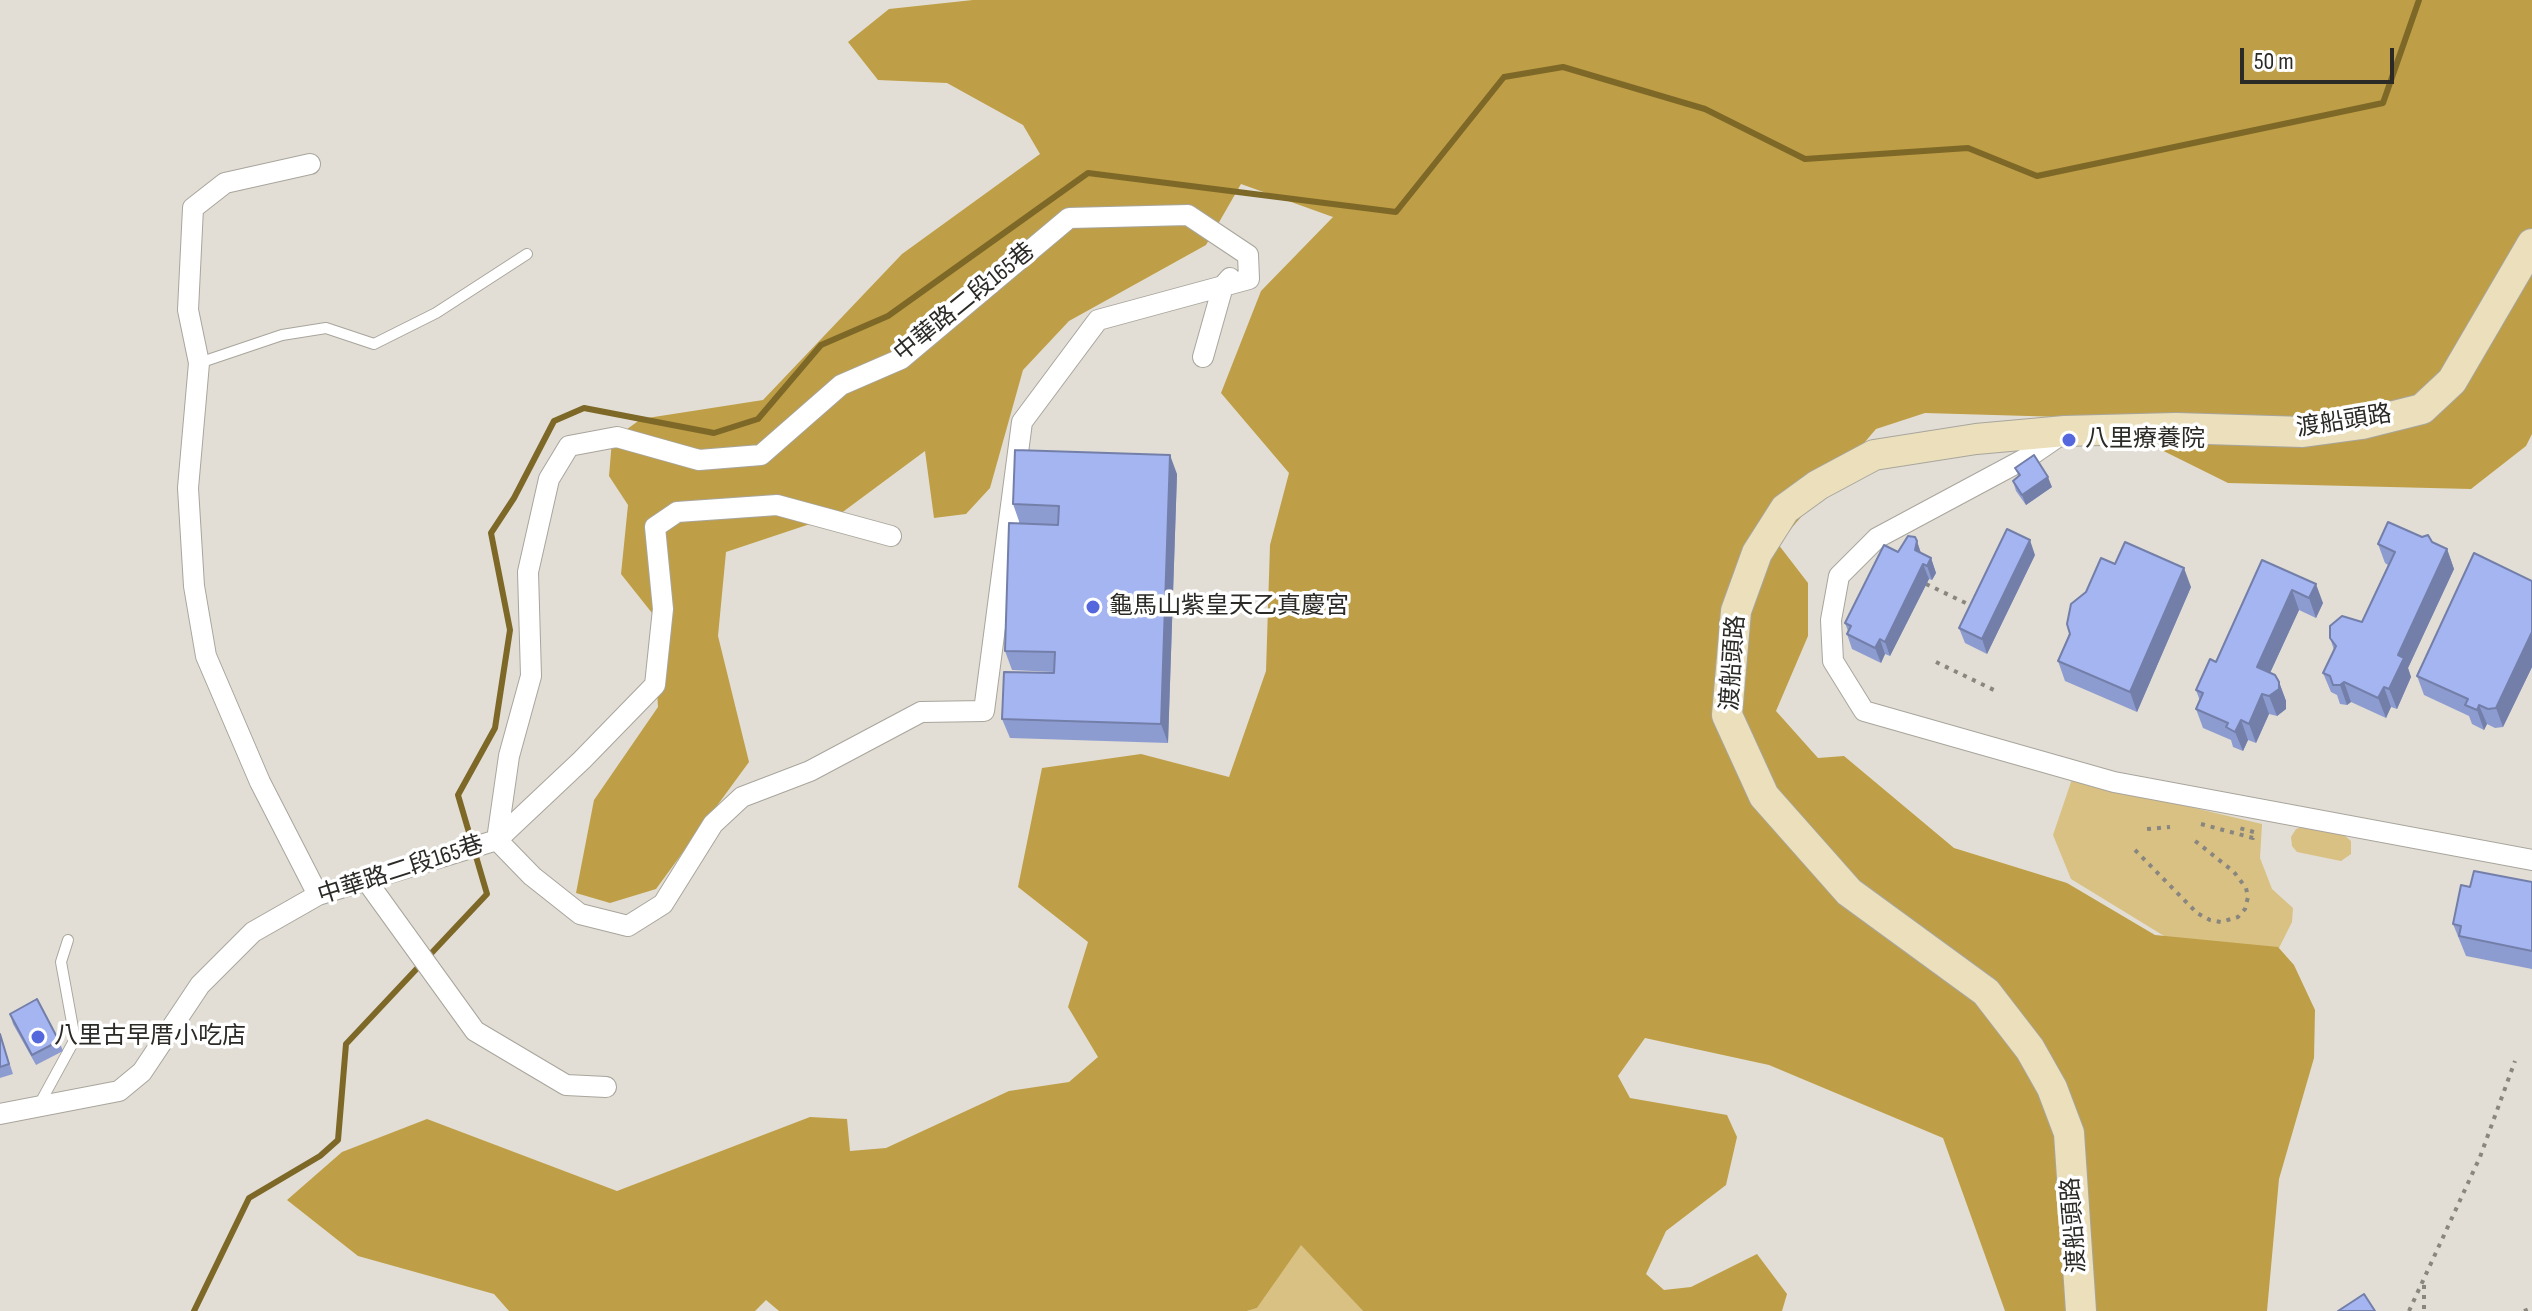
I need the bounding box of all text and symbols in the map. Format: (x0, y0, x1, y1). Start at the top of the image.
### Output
scale bar (2244, 32, 2398, 82)
text: 50 m (2254, 47, 2294, 76)
street label: 中華路二段165巷 (889, 238, 1041, 368)
street label: 渡船頭路 (2294, 400, 2394, 444)
place label: 八里療養院 (2085, 426, 2205, 454)
marker: 八里療養院 (2060, 431, 2078, 449)
place label: 龜馬山紫皇天乙真慶宮 (1109, 593, 1349, 621)
marker: 龜馬山紫皇天乙真慶宮 (1084, 598, 1102, 616)
street label: 渡船頭路 (1716, 614, 1752, 712)
street label: 中華路二段165巷 (315, 831, 487, 911)
place label: 八里古早厝小吃店 (54, 1023, 246, 1051)
marker: 八里古早厝小吃店 (29, 1028, 47, 1046)
street label: 渡船頭路 (2057, 1176, 2093, 1274)

